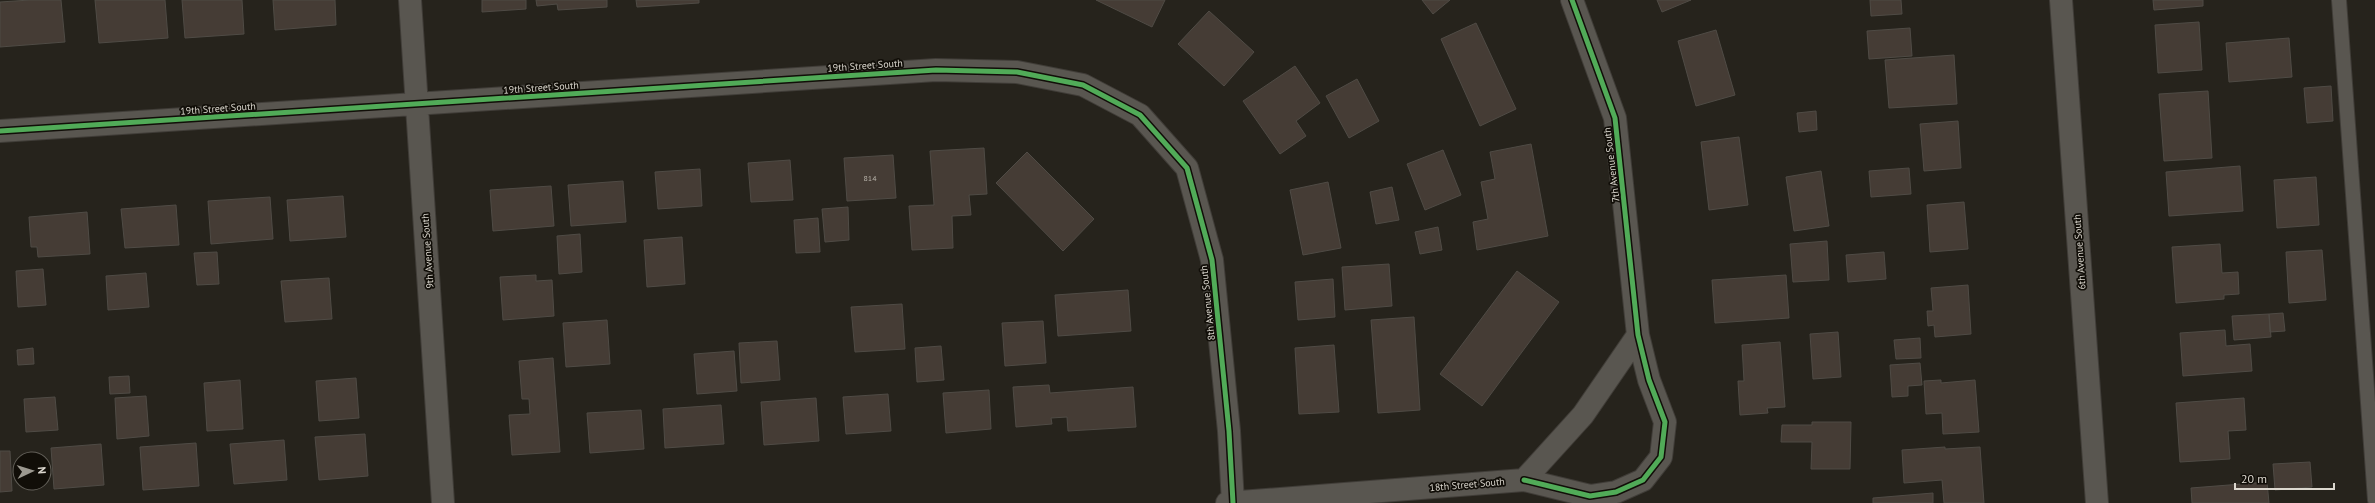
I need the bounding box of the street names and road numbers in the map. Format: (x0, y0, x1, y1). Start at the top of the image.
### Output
street label: 19th Street South (827, 56, 903, 75)
street label: 19th Street South (503, 78, 579, 97)
street label: 19th Street South (180, 99, 256, 118)
street label: 7th Avenue South (1600, 127, 1623, 203)
street label: 9th Avenue South (418, 213, 437, 289)
street label: 6th Avenue South (2070, 214, 2089, 290)
street label: 8th Avenue South (1197, 265, 1218, 341)
street label: 18th Street South (1429, 475, 1505, 494)

